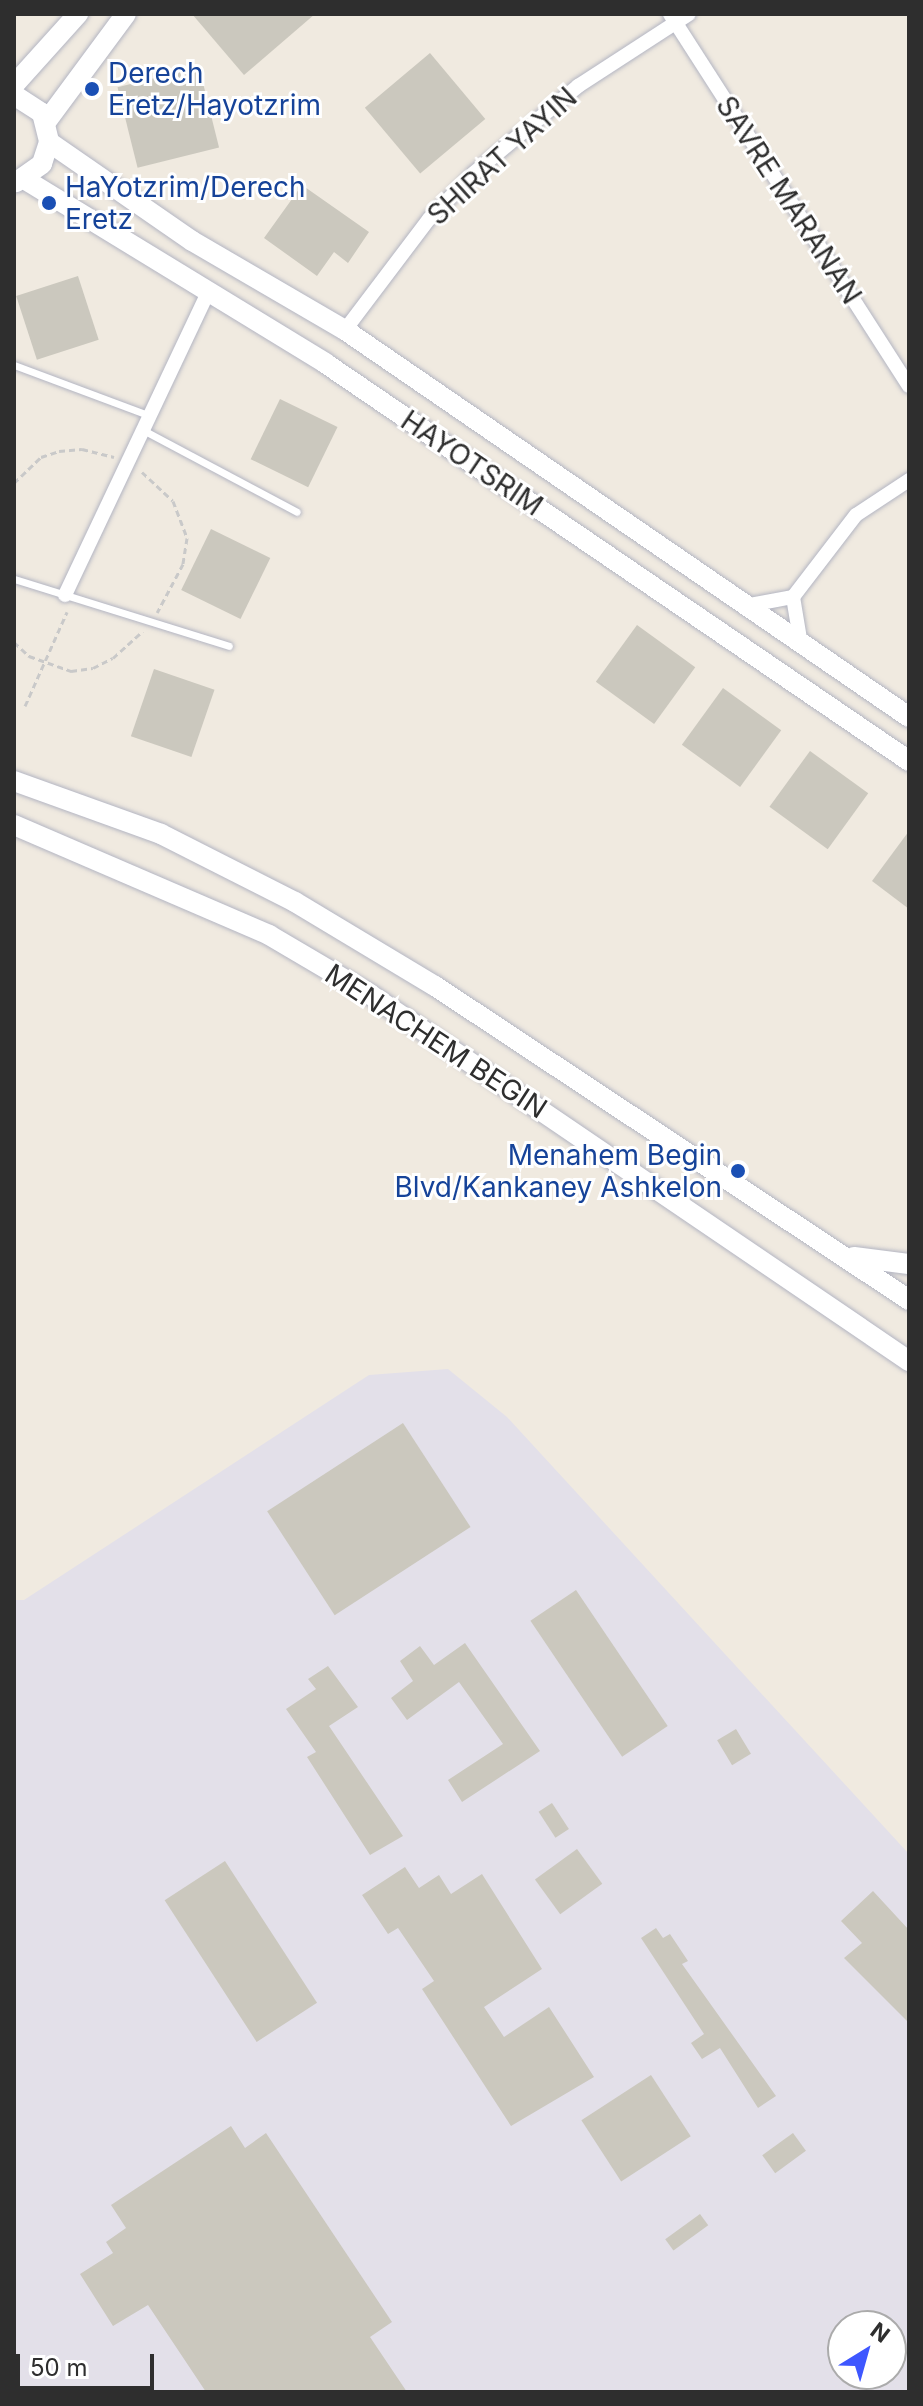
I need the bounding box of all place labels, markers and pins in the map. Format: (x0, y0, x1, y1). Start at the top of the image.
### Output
place label: Derech Eretz/Hayotzrim (108, 56, 321, 122)
marker: Derech Eretz/Hayotzrim (83, 80, 101, 98)
place label: HaYotzrim/Derech Eretz (65, 170, 306, 236)
marker: HaYotzrim/Derech Eretz (40, 194, 58, 212)
place label: Menahem Begin Blvd/Kankaney Ashkelon (394, 1138, 722, 1204)
marker: Menahem Begin Blvd/Kankaney Ashkelon (729, 1162, 747, 1180)

